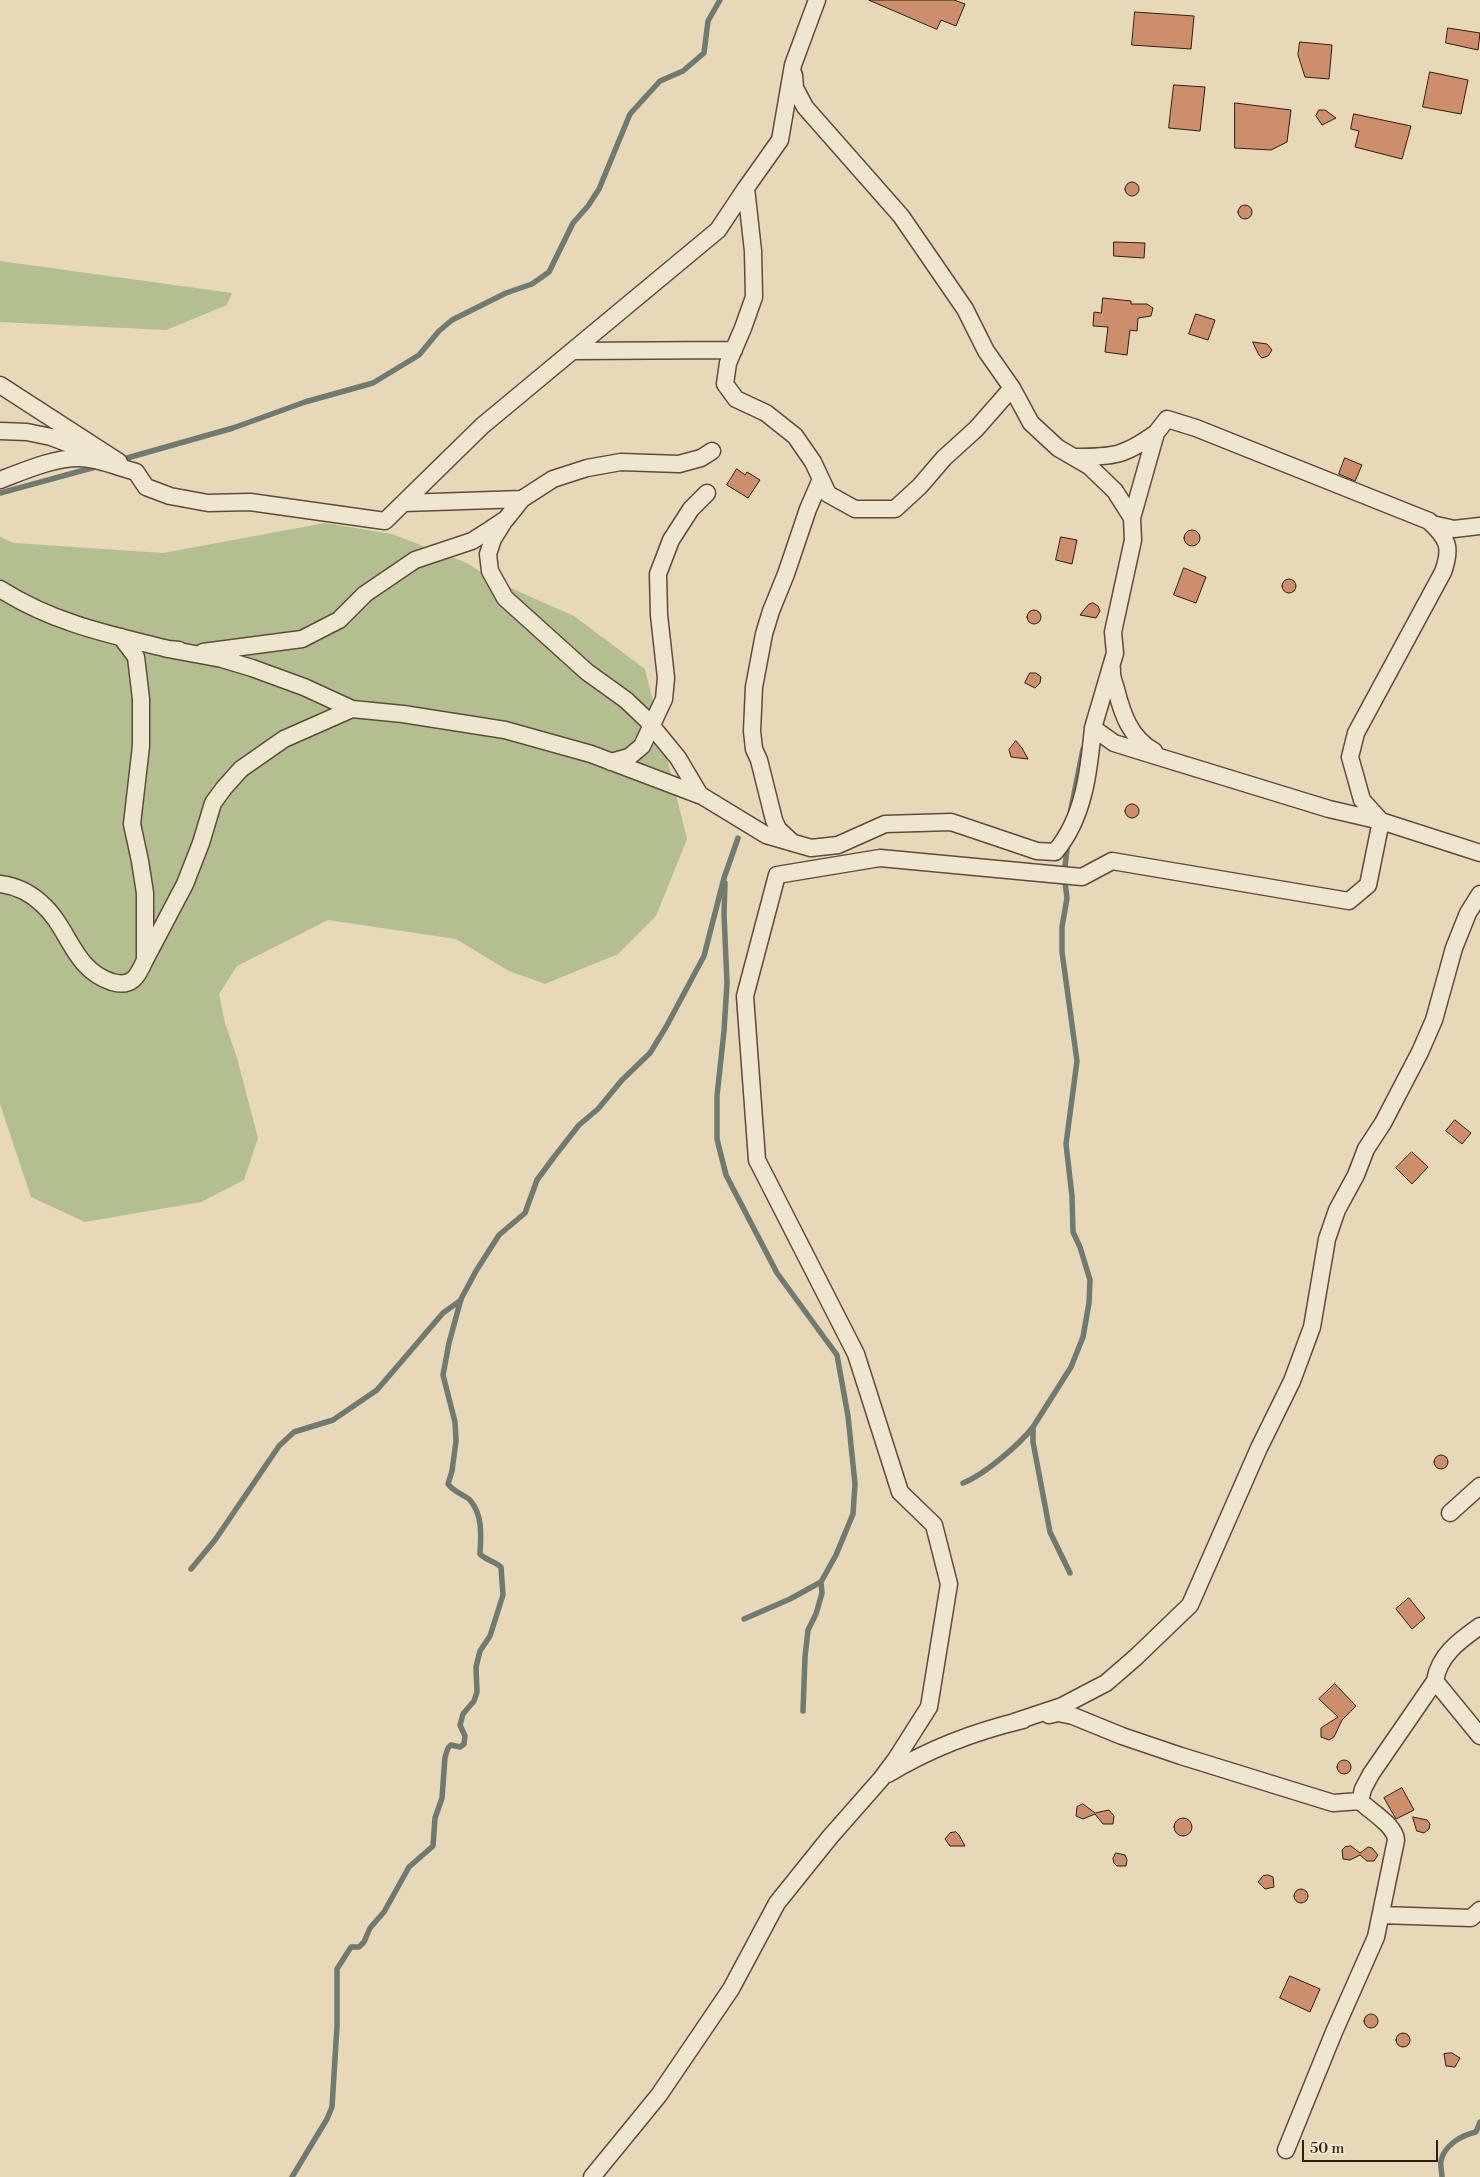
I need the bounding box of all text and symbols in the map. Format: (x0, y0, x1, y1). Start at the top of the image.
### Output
scale bar (1305, 2130, 1441, 2162)
text: 50 m (1310, 2139, 1344, 2158)

